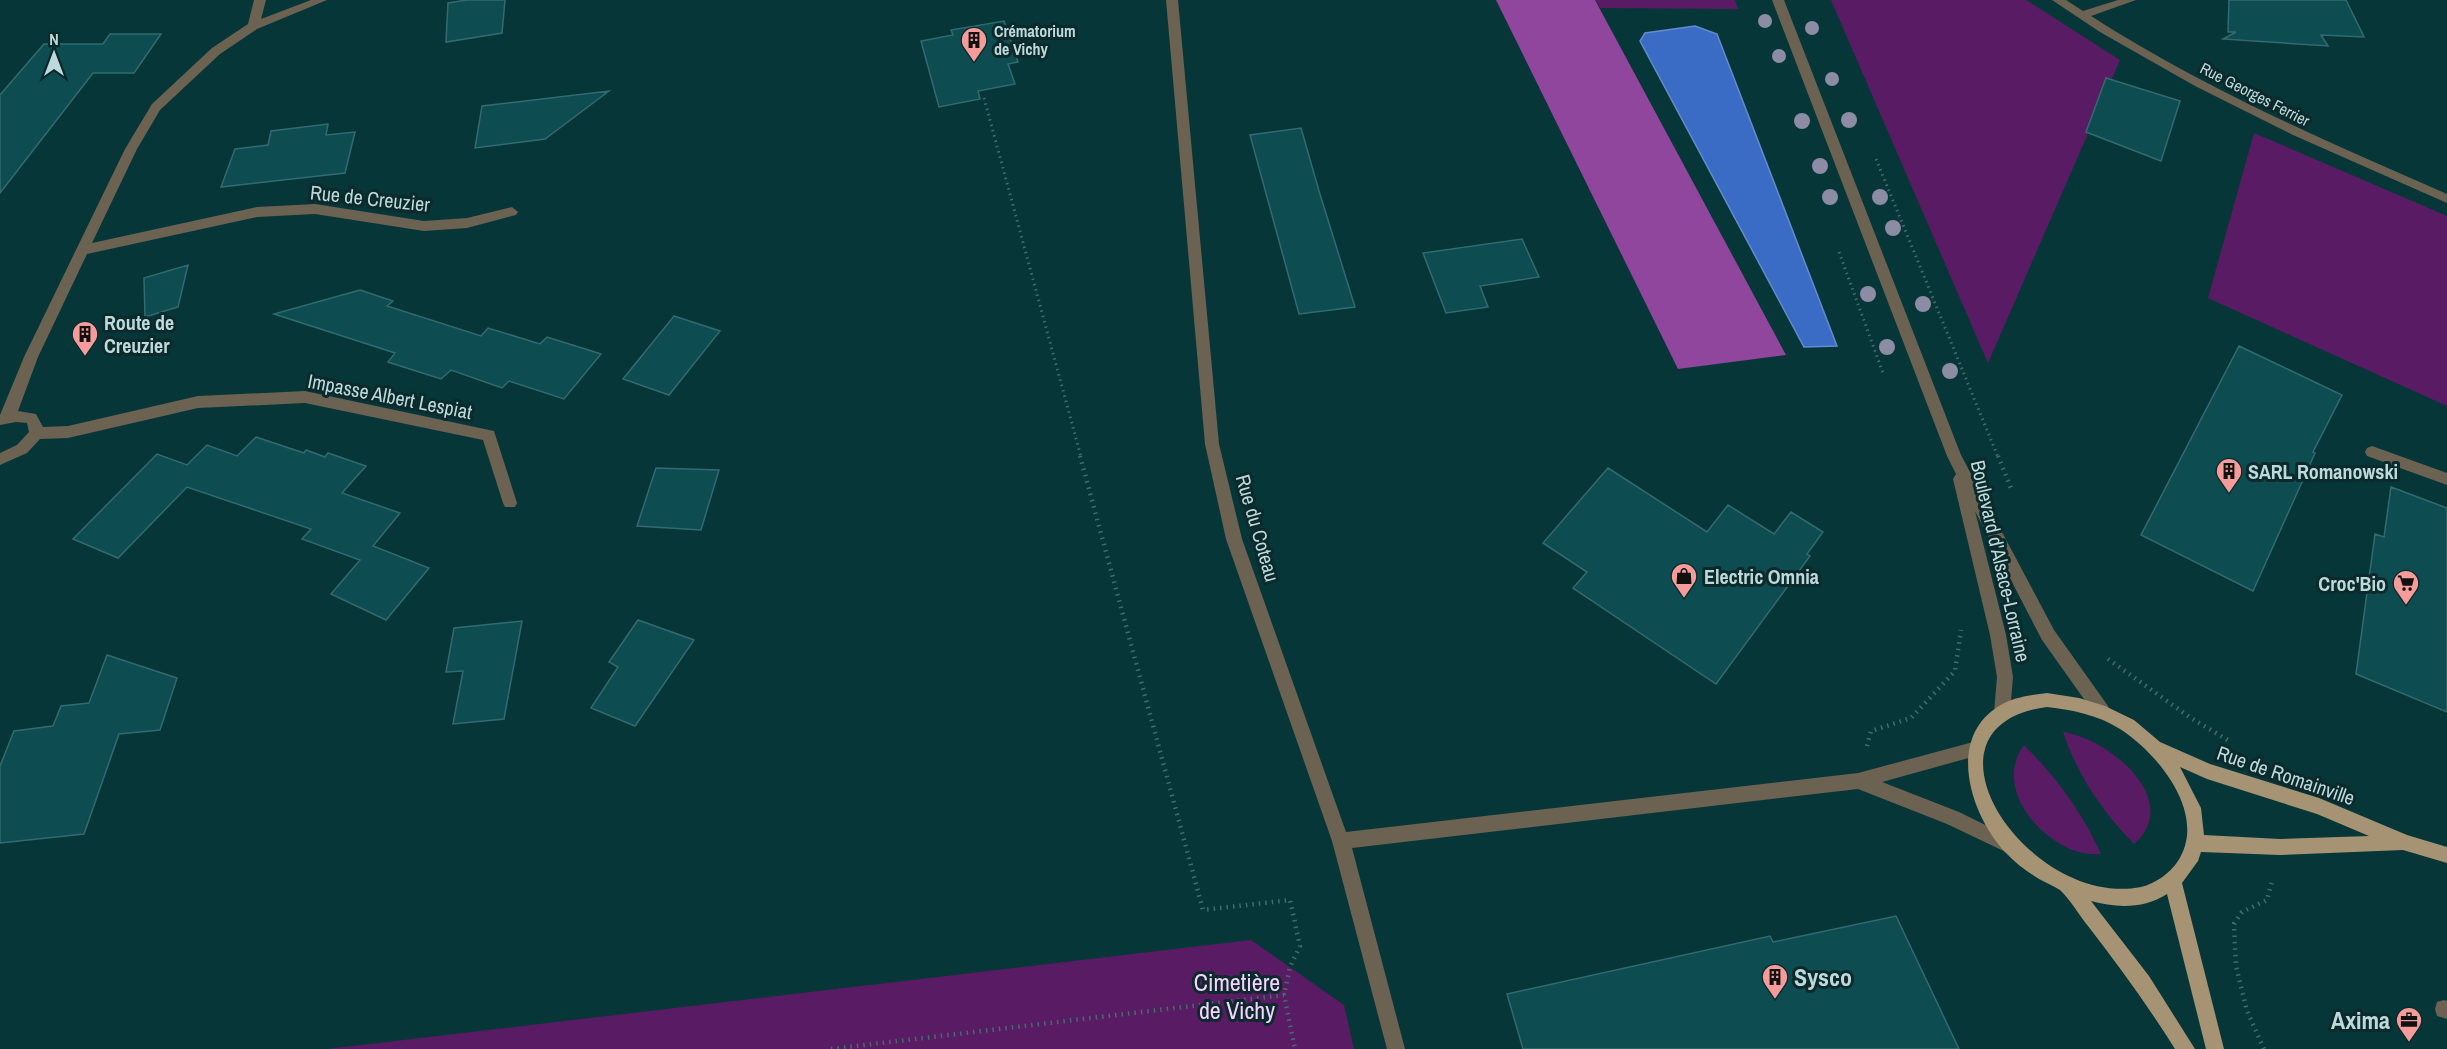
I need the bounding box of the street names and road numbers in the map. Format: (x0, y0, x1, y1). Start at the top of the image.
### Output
street label: Rue Georges Ferrier (2196, 57, 2314, 131)
street label: Rue de Creuzier (309, 178, 432, 218)
street label: Impasse Albert Lespiat (306, 367, 475, 425)
street label: Boulevard d'Alsace-Lorraine (1965, 457, 2037, 665)
street label: Rue du Coteau (1230, 471, 1286, 585)
street label: Rue de Romainville (2214, 739, 2358, 811)

